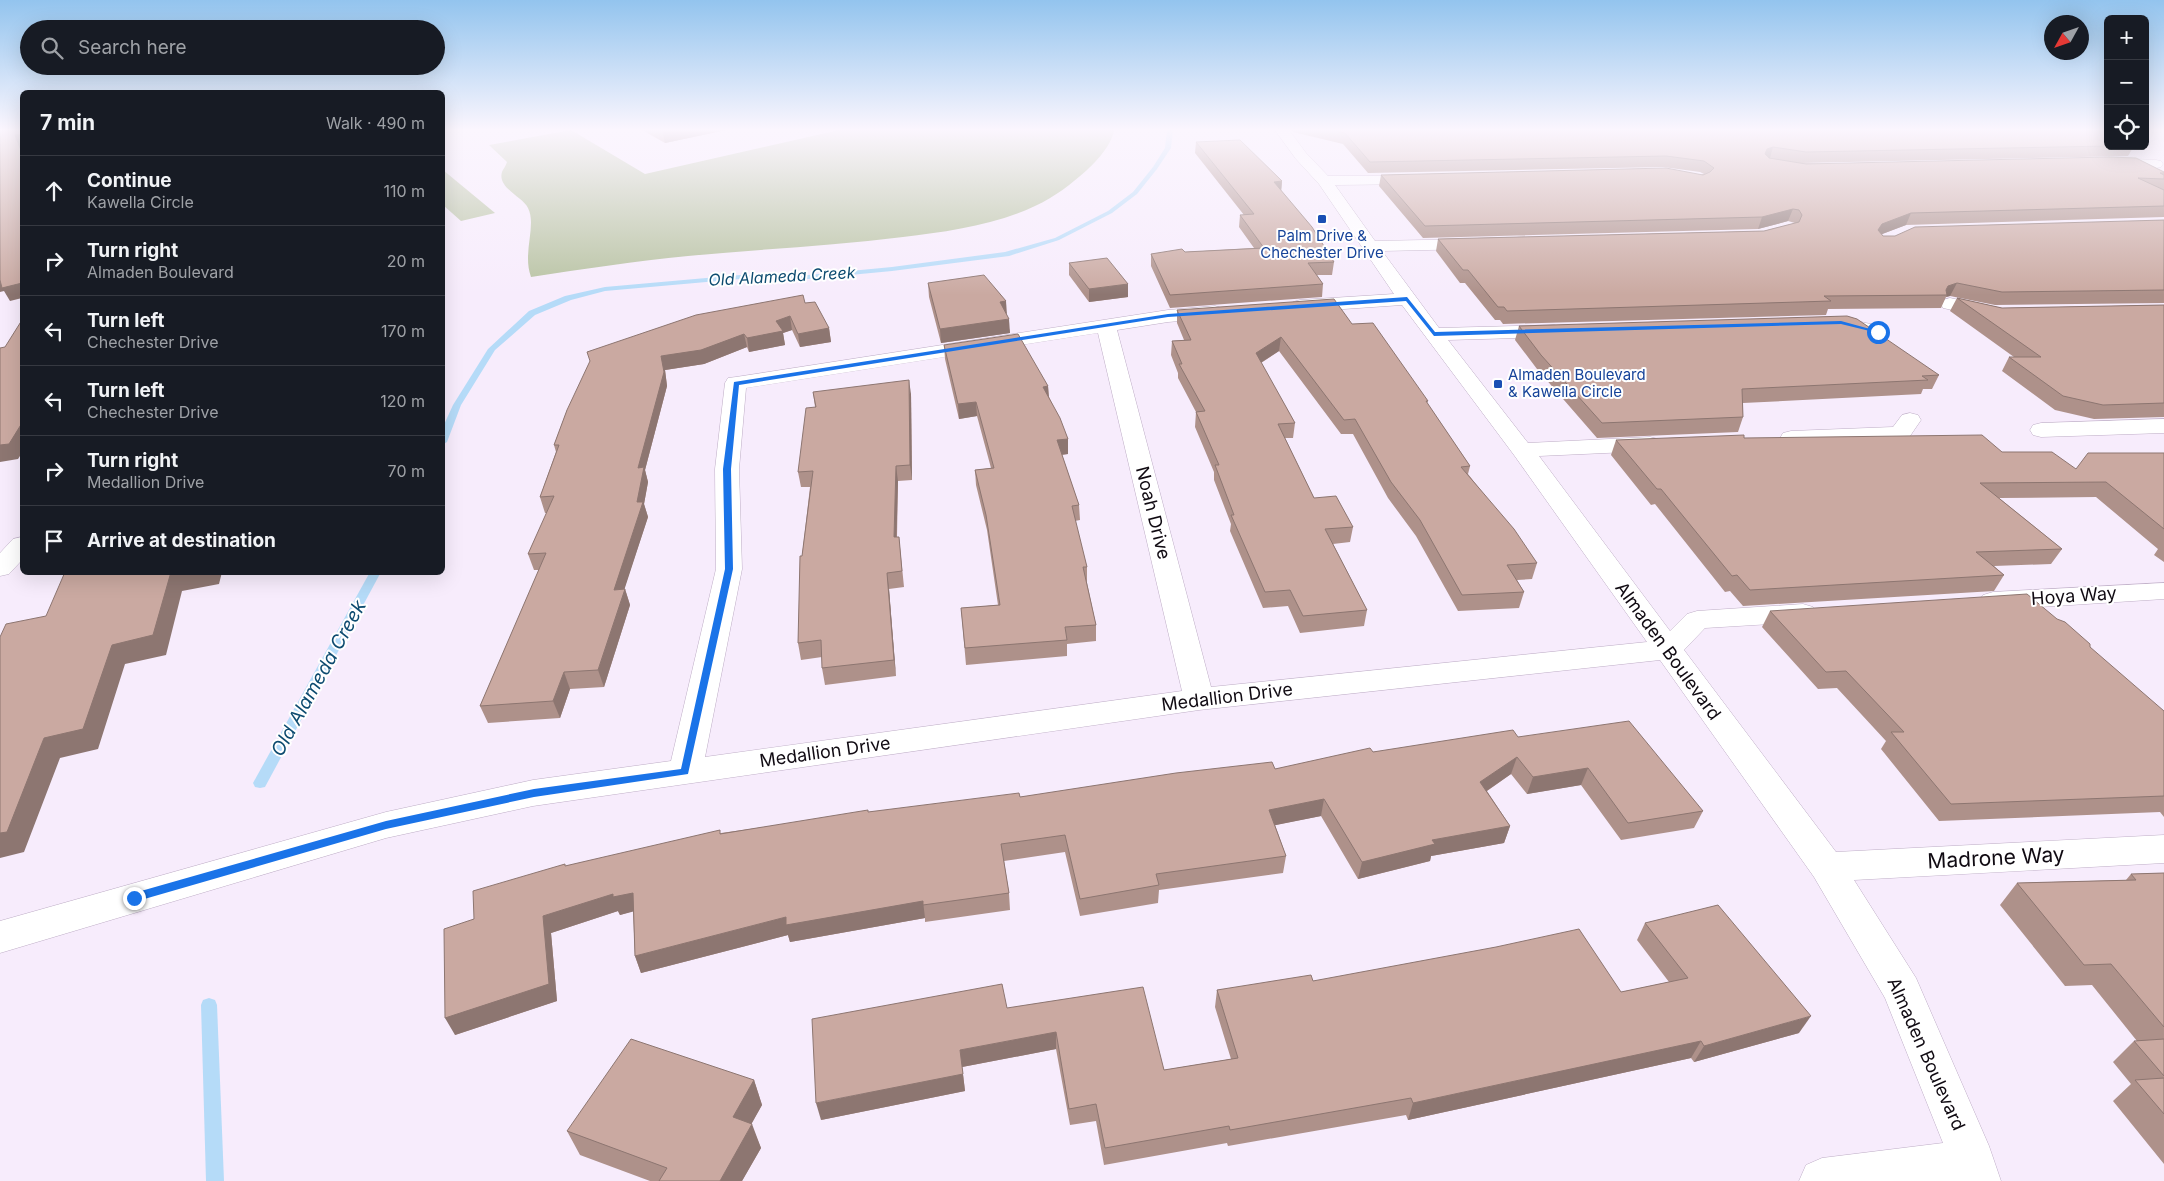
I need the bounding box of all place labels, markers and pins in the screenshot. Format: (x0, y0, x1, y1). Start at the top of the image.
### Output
marker: Palm Drive & Chechester Drive (1316, 213, 1328, 225)
place label: Palm Drive & Chechester Drive (1260, 226, 1384, 262)
place label: Almaden Boulevard & Kawella Circle (1508, 365, 1646, 401)
marker: Almaden Boulevard & Kawella Circle (1492, 378, 1504, 390)

